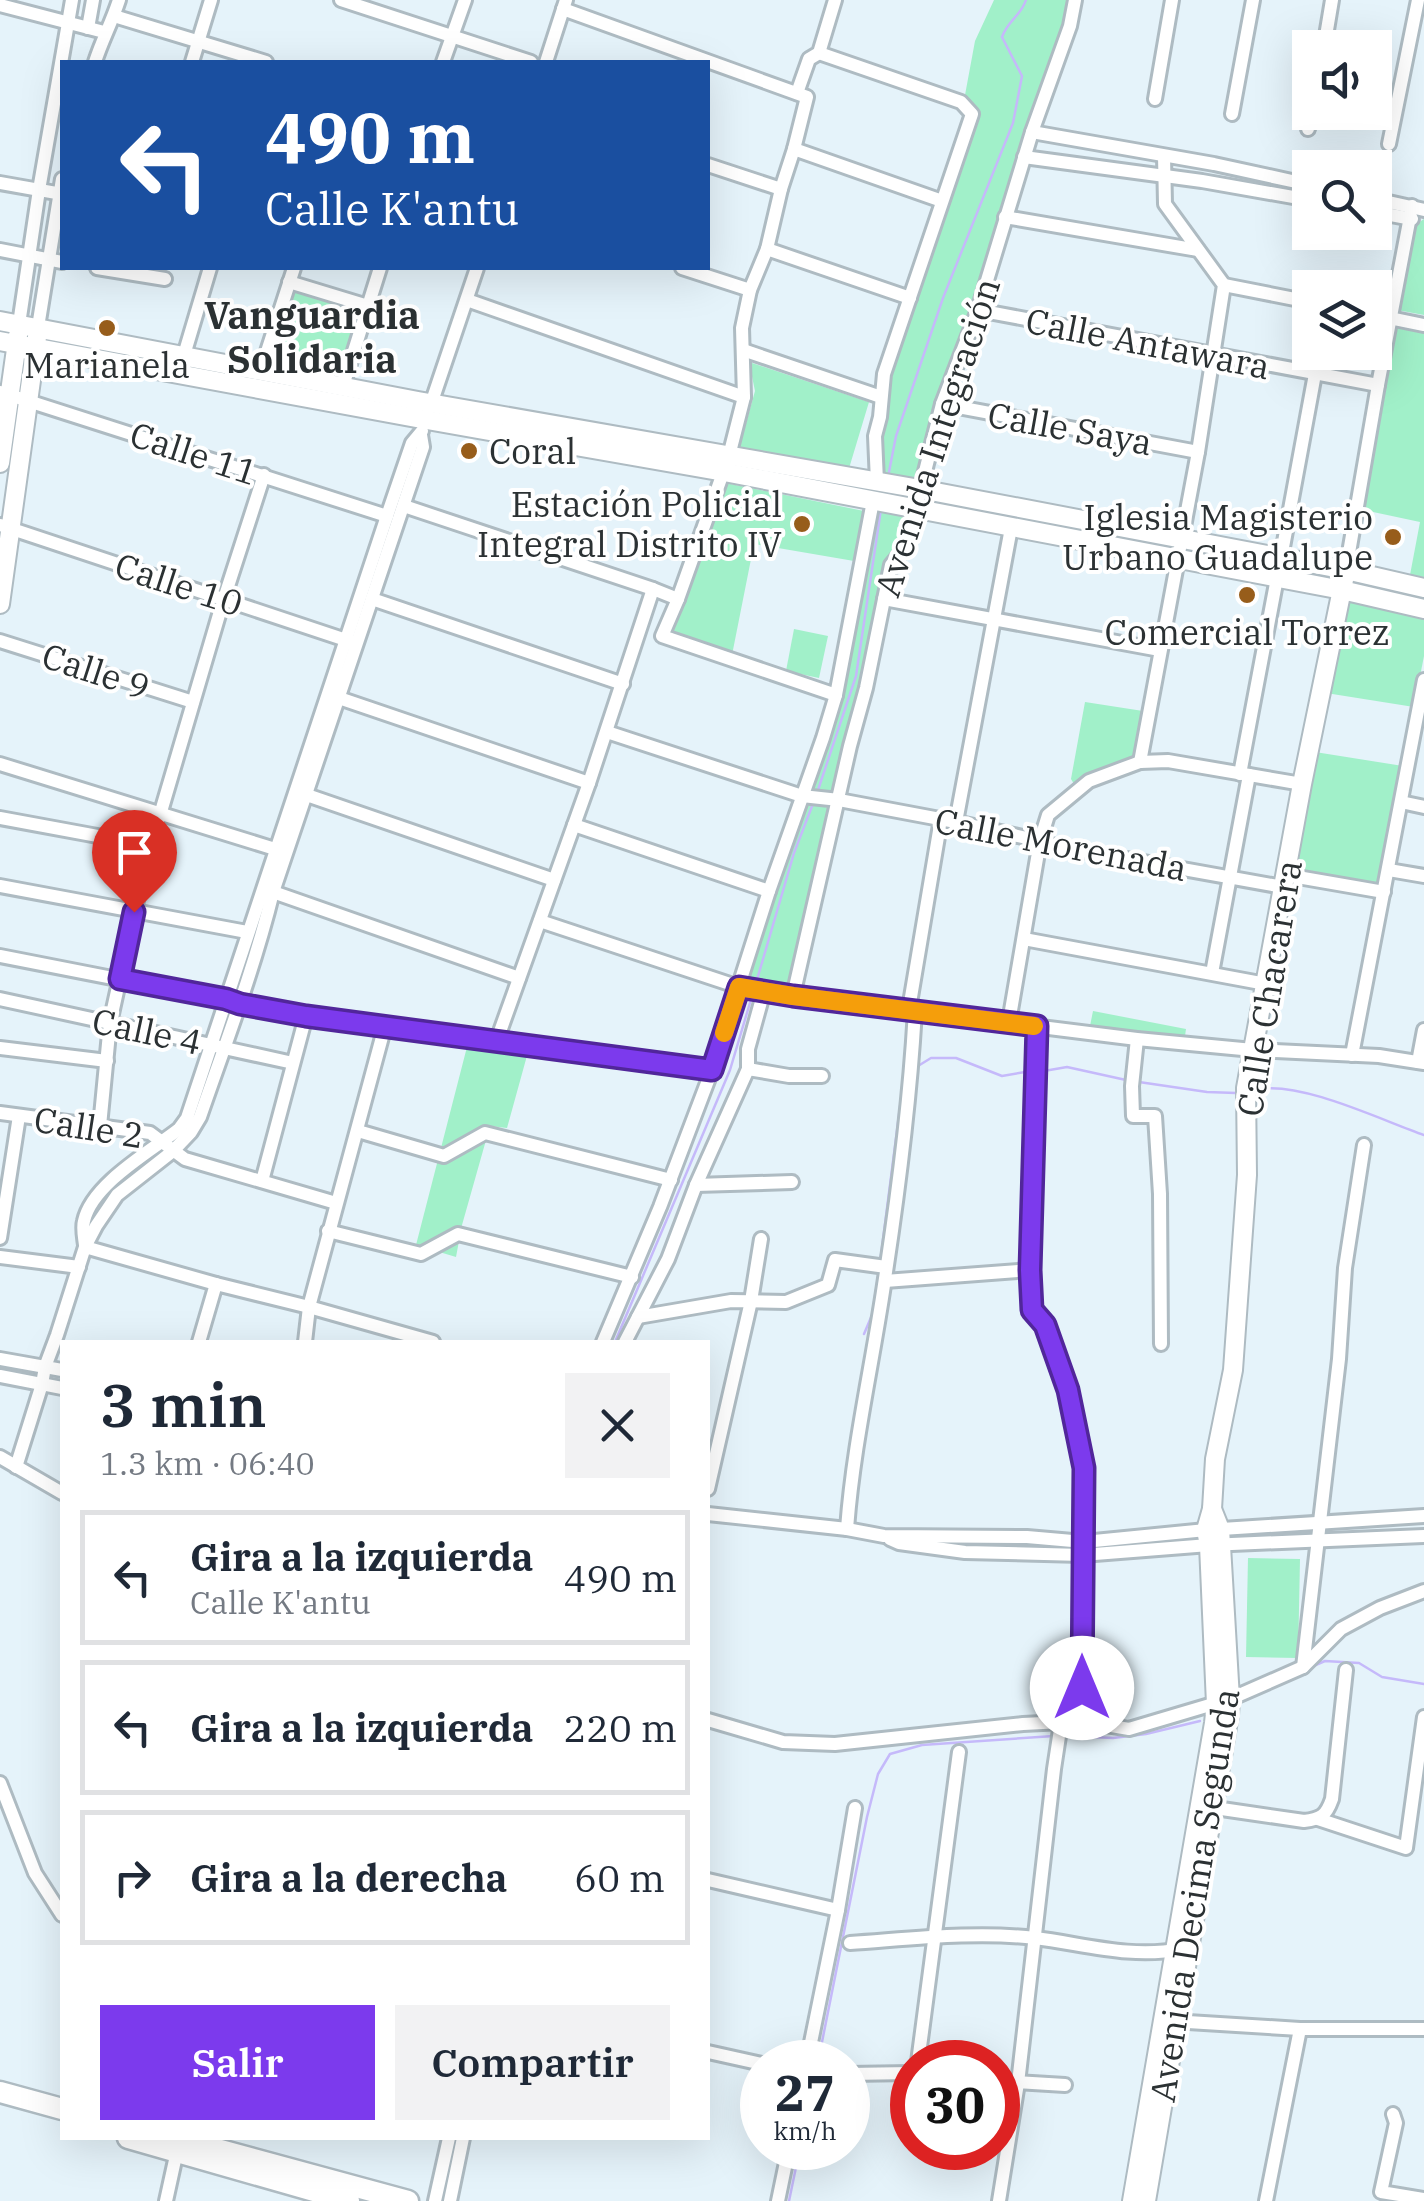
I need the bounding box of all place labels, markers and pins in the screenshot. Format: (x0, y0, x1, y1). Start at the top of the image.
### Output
marker: Marianela (96, 317, 118, 339)
place label: Marianela (24, 342, 190, 388)
place label: Coral (489, 428, 576, 474)
marker: Coral (458, 440, 480, 462)
place label: Estación Policial Integral Distrito IV (477, 481, 782, 567)
place label: Iglesia Magisterio Urbano Guadalupe (1062, 494, 1373, 580)
marker: Estación Policial Integral Distrito IV (791, 513, 813, 535)
marker: Iglesia Magisterio Urbano Guadalupe (1382, 526, 1404, 548)
marker: Comercial Torrez (1236, 584, 1258, 606)
place label: Comercial Torrez (1105, 609, 1389, 655)
pin (92, 810, 177, 913)

